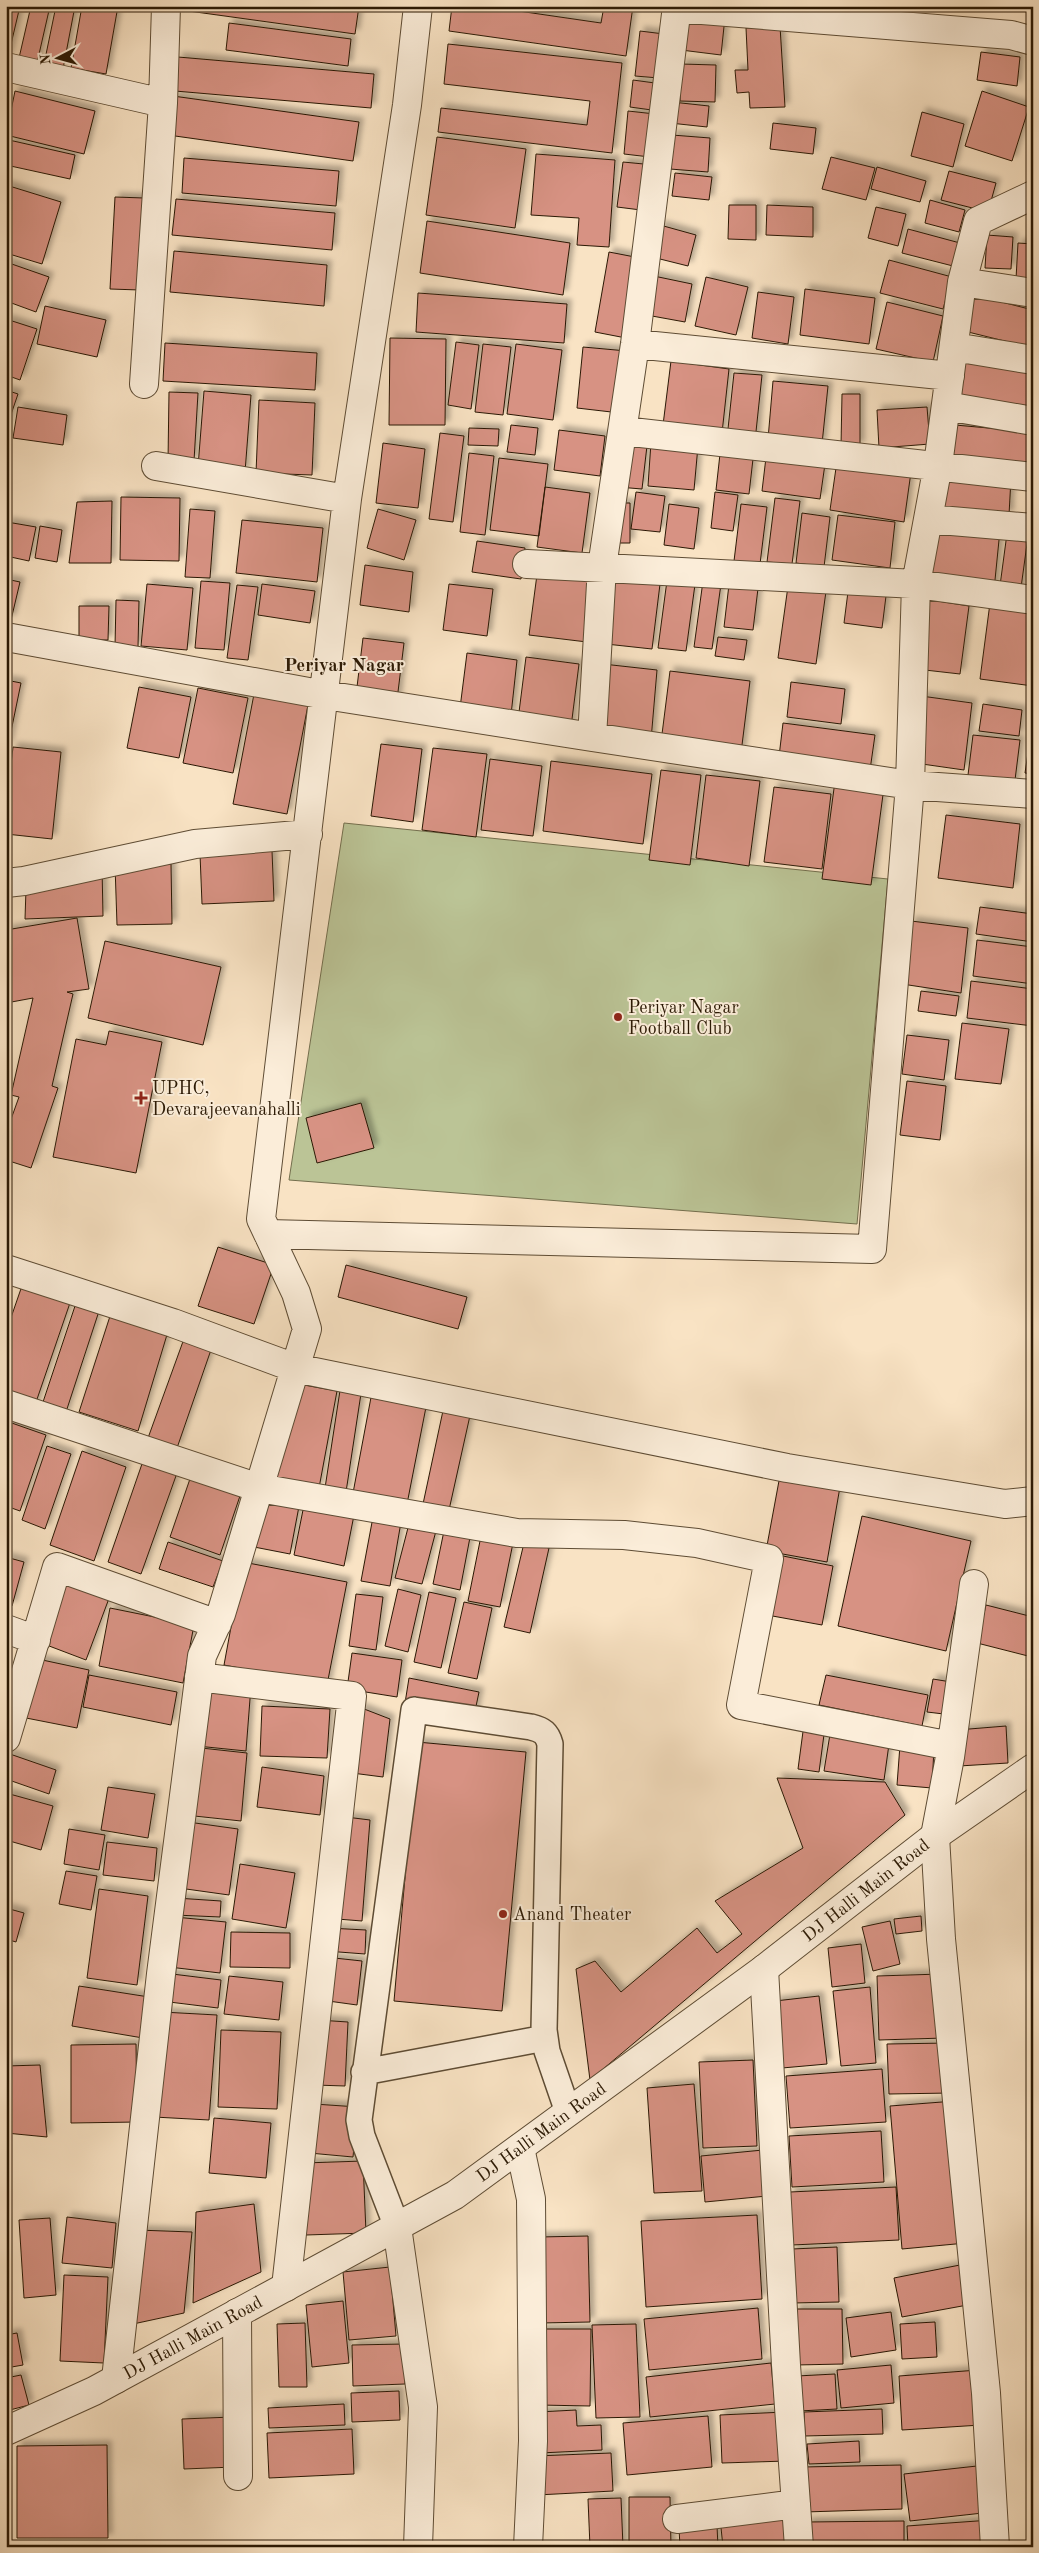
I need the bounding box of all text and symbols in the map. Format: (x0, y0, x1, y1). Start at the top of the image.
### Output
north arrow (32, 32, 82, 82)
text: N (39, 53, 54, 65)
district label: Periyar Nagar (284, 657, 404, 676)
place label: Periyar Nagar Football Club (628, 999, 739, 1038)
marker: Periyar Nagar Football Club (612, 1011, 624, 1023)
place label: UPHC, Devarajeevanahalli (152, 1080, 301, 1119)
marker: UPHC, Devarajeevanahalli (134, 1091, 148, 1105)
street label: DJ Halli Main Road (799, 1836, 933, 1946)
place label: Anand Theater (513, 1906, 632, 1924)
marker: Anand Theater (497, 1908, 509, 1920)
street label: DJ Halli Main Road (474, 2080, 610, 2186)
street label: DJ Halli Main Road (121, 2293, 266, 2383)

